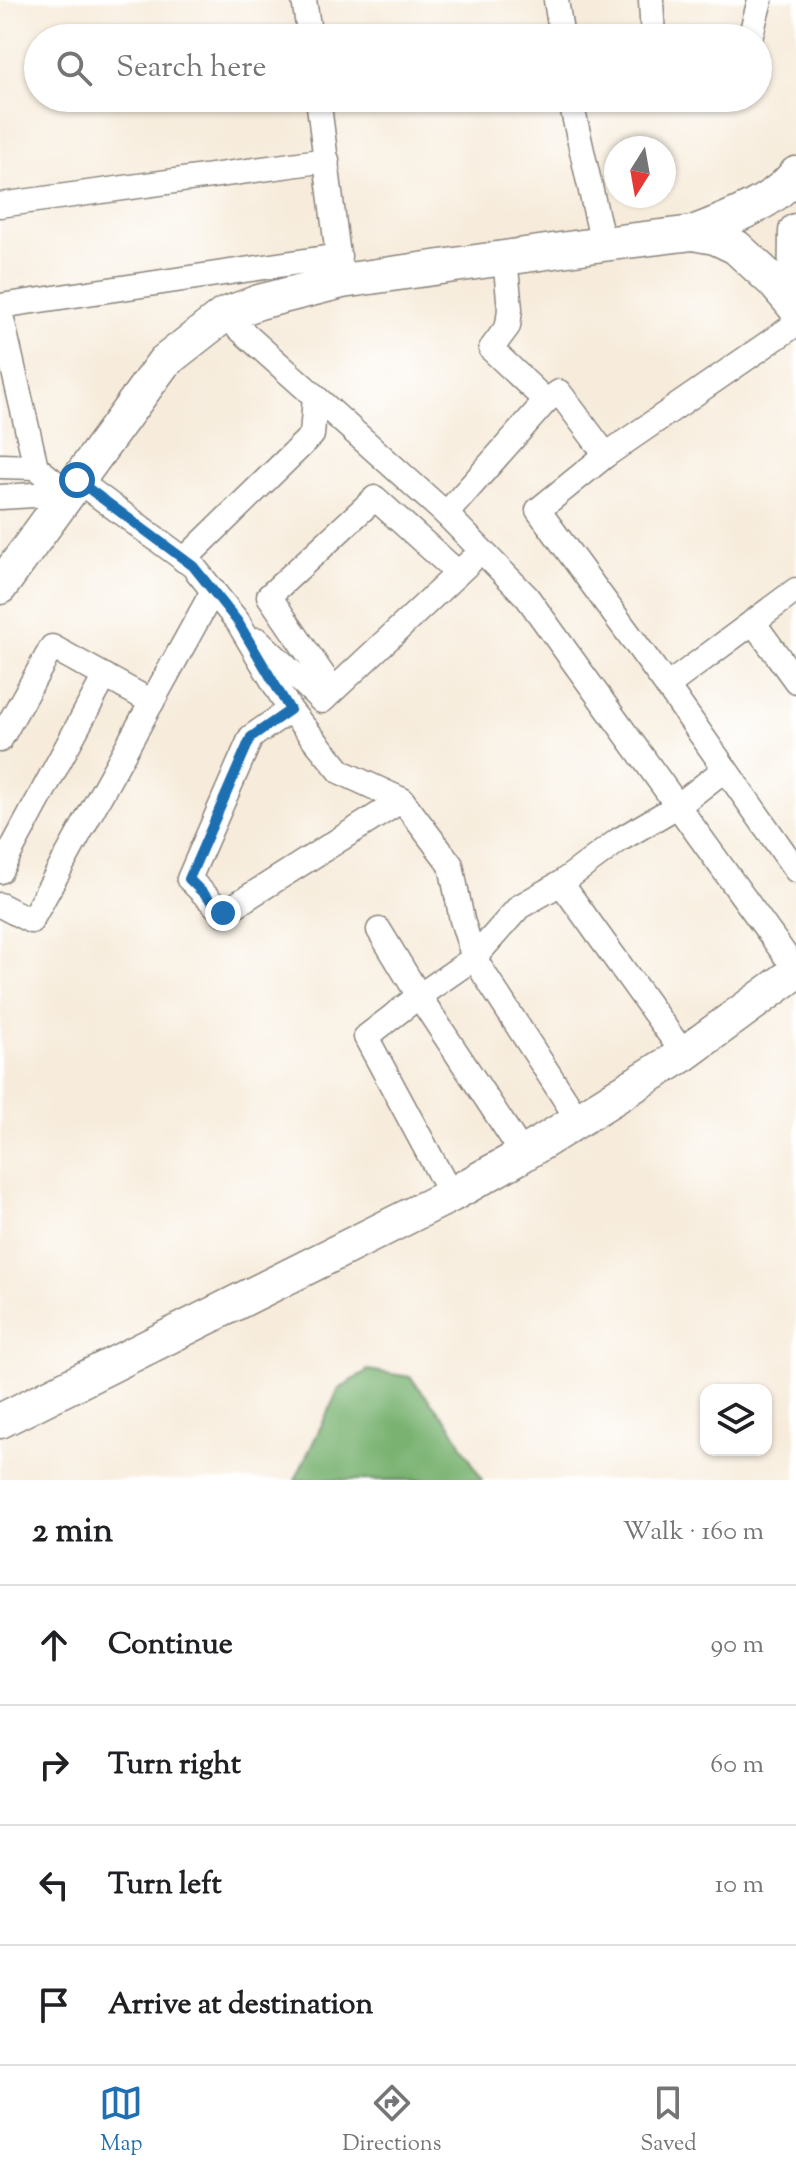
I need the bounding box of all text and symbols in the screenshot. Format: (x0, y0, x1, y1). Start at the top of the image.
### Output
search box (24, 24, 772, 112)
icon: search (52, 46, 96, 90)
text: Search here (116, 47, 266, 90)
north arrow (604, 136, 676, 208)
route start (59, 462, 95, 498)
route end (205, 895, 241, 931)
map controls (700, 1384, 772, 1456)
button: layers (700, 1384, 772, 1456)
text: 2 min (32, 1508, 113, 1557)
text: Walk · 160 m (623, 1514, 764, 1551)
icon: ahead (32, 1623, 76, 1667)
text: Continue (108, 1624, 233, 1667)
text: 90 m (711, 1627, 764, 1664)
icon: right (32, 1743, 76, 1787)
text: Turn right (108, 1744, 241, 1787)
text: 60 m (710, 1747, 764, 1784)
icon: left (32, 1863, 76, 1907)
text: Turn left (108, 1864, 222, 1907)
text: 10 m (715, 1867, 764, 1904)
icon: arrive (32, 1983, 76, 2027)
text: Arrive at destination (108, 1984, 373, 2027)
tab: Map (99, 2081, 143, 2161)
tab: Directions (342, 2081, 441, 2161)
tab: Saved (640, 2081, 697, 2161)

